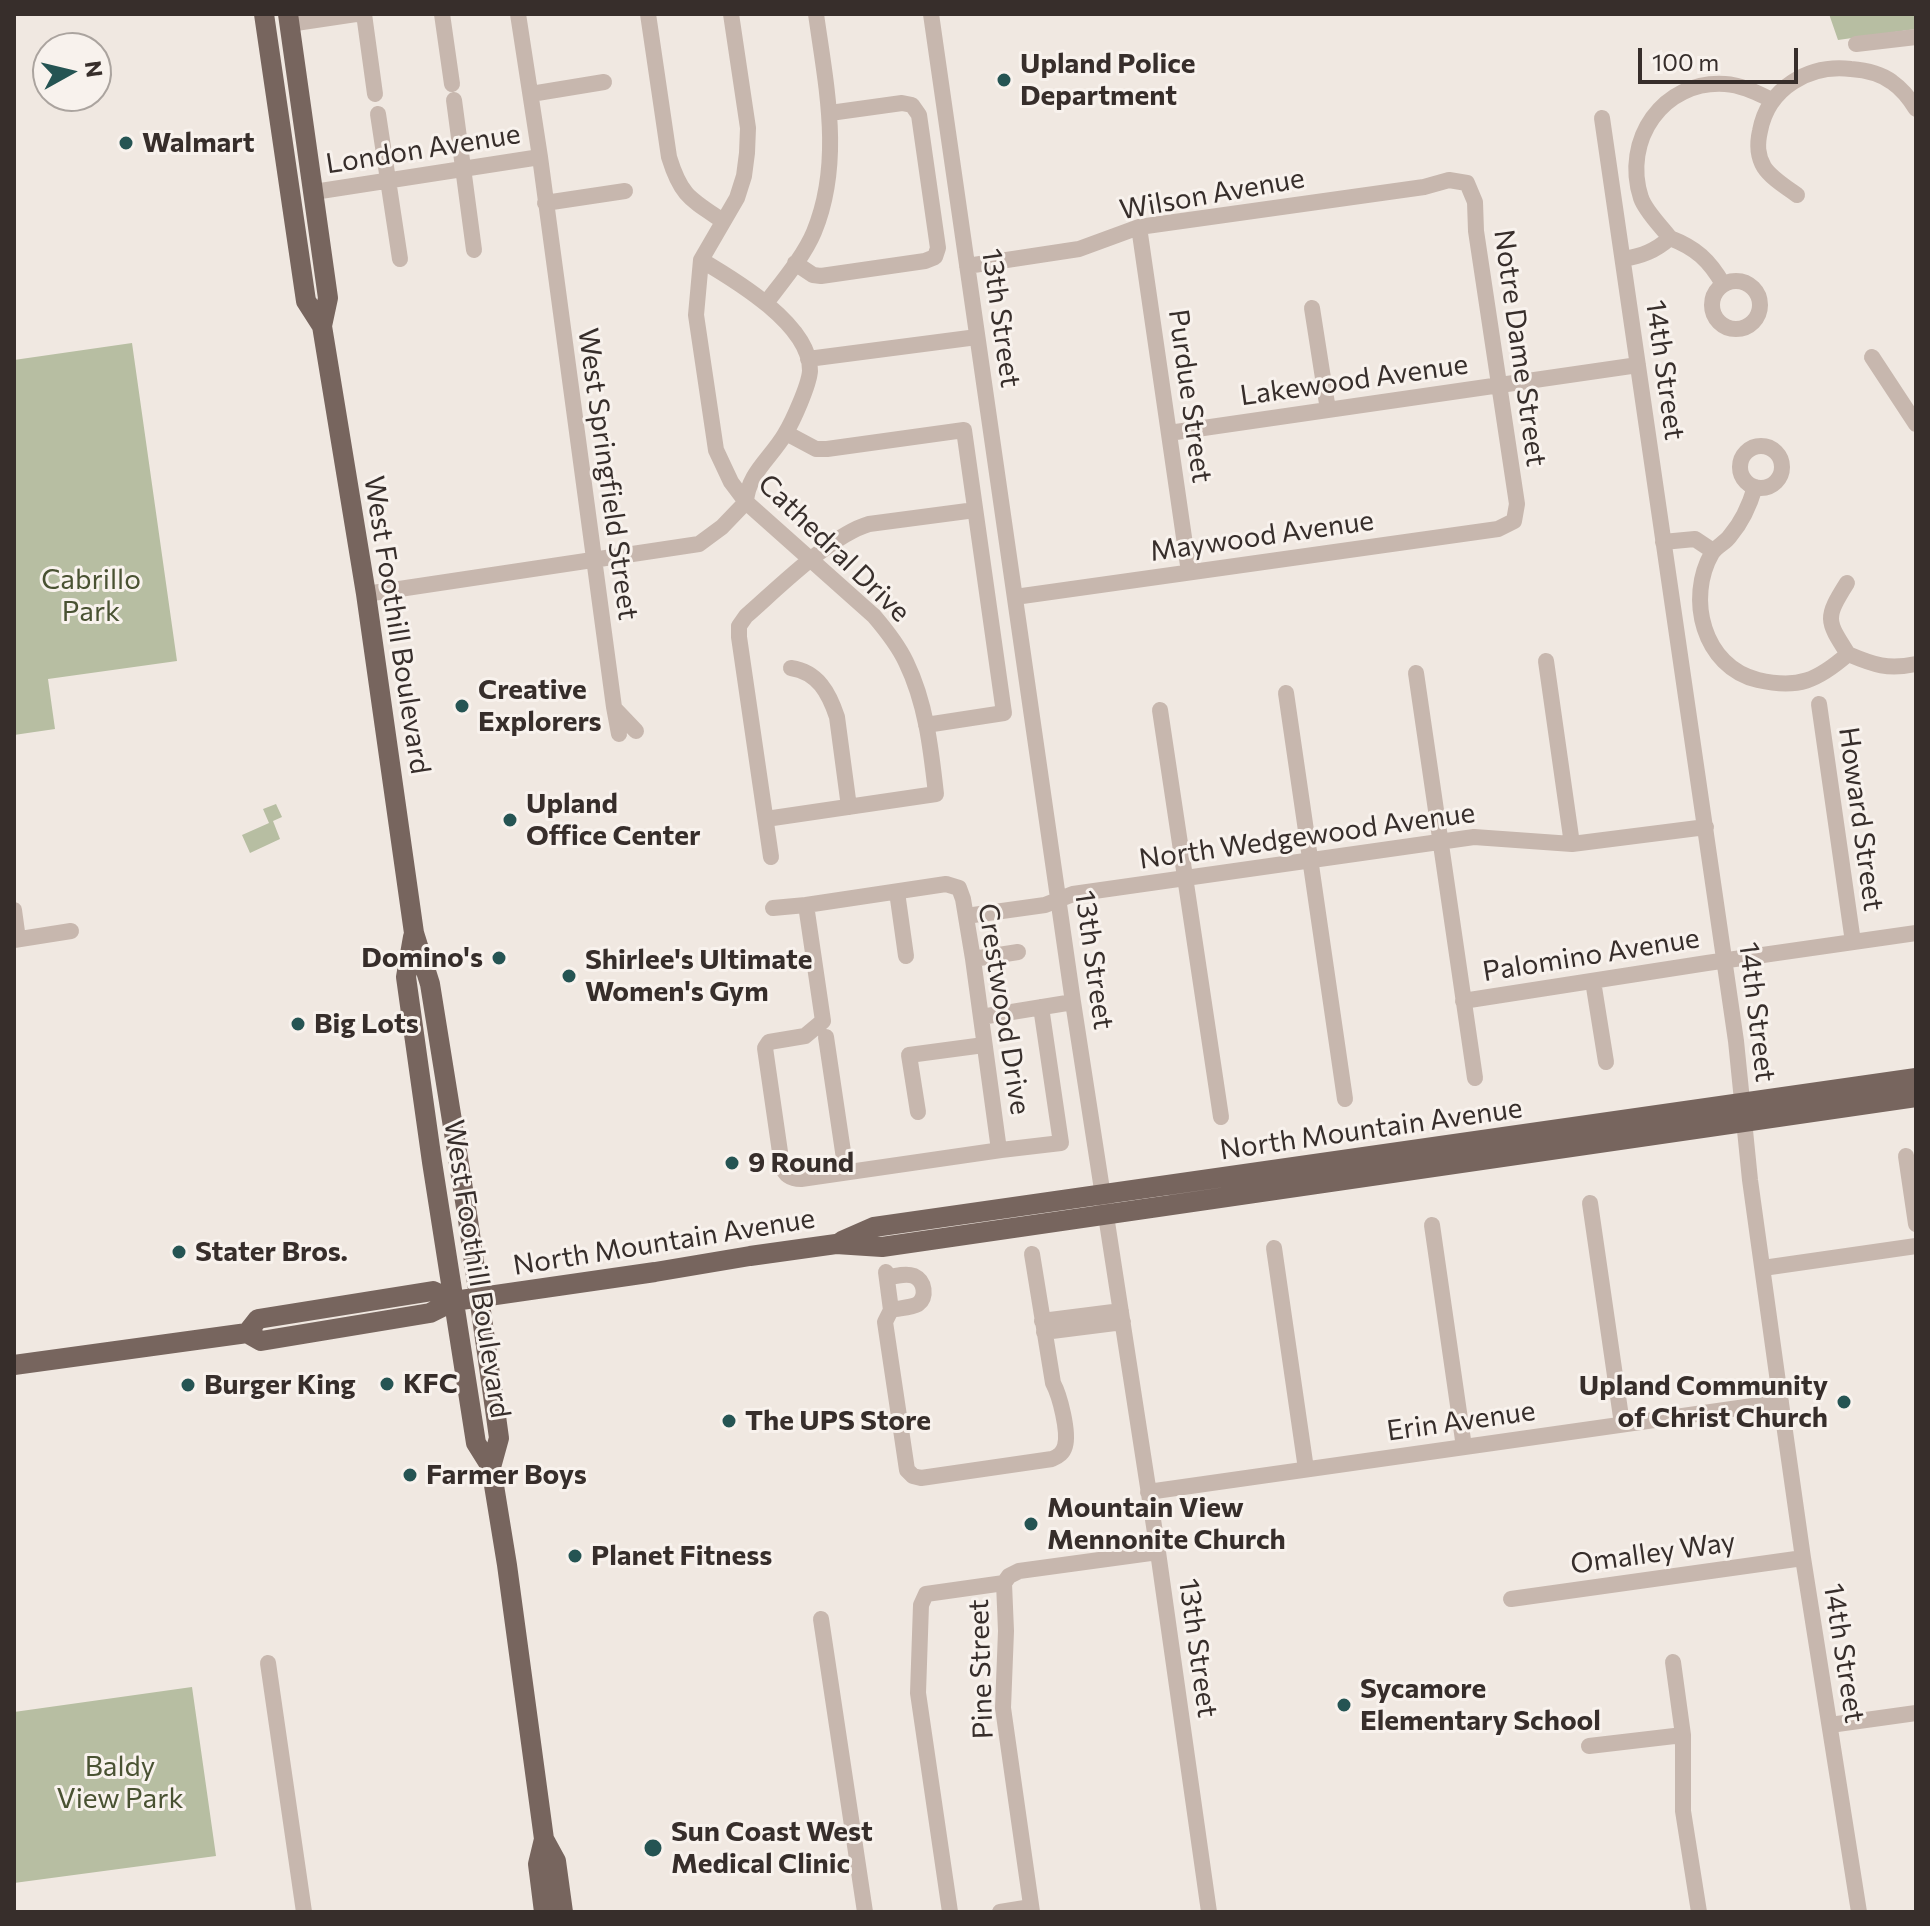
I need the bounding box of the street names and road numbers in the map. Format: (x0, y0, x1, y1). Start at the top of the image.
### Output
street label: London Avenue (323, 117, 523, 181)
street label: Wilson Avenue (1117, 161, 1307, 227)
street label: Notre Dame Street (1487, 227, 1553, 469)
street label: 13th Street (975, 246, 1027, 390)
street label: 14th Street (1639, 298, 1691, 442)
street label: Purdue Street (1161, 307, 1219, 485)
street label: West Springfield Street (571, 326, 645, 622)
street label: Lakewood Avenue (1238, 347, 1470, 413)
street label: Cathedral Drive (751, 467, 917, 629)
street label: West Foothill Boulevard (357, 474, 437, 776)
street label: Maywood Avenue (1148, 504, 1376, 568)
street label: Howard Street (1831, 725, 1891, 913)
street label: North Wedgewood Avenue (1137, 796, 1477, 876)
street label: 13th Street (1068, 888, 1120, 1032)
street label: Crestwood Drive (971, 901, 1037, 1117)
street label: Palomino Avenue (1480, 921, 1702, 989)
street label: 14th Street (1732, 940, 1782, 1084)
street label: North Mountain Avenue (1218, 1091, 1524, 1167)
street label: West Foothill Boulevard (437, 1118, 517, 1420)
street label: North Mountain Avenue (511, 1202, 817, 1282)
street label: Erin Avenue (1385, 1394, 1537, 1448)
street label: Omalley Way (1568, 1525, 1738, 1581)
street label: 13th Street (1172, 1576, 1224, 1720)
street label: 14th Street (1816, 1581, 1872, 1725)
street label: Pine Street (962, 1598, 1000, 1740)

